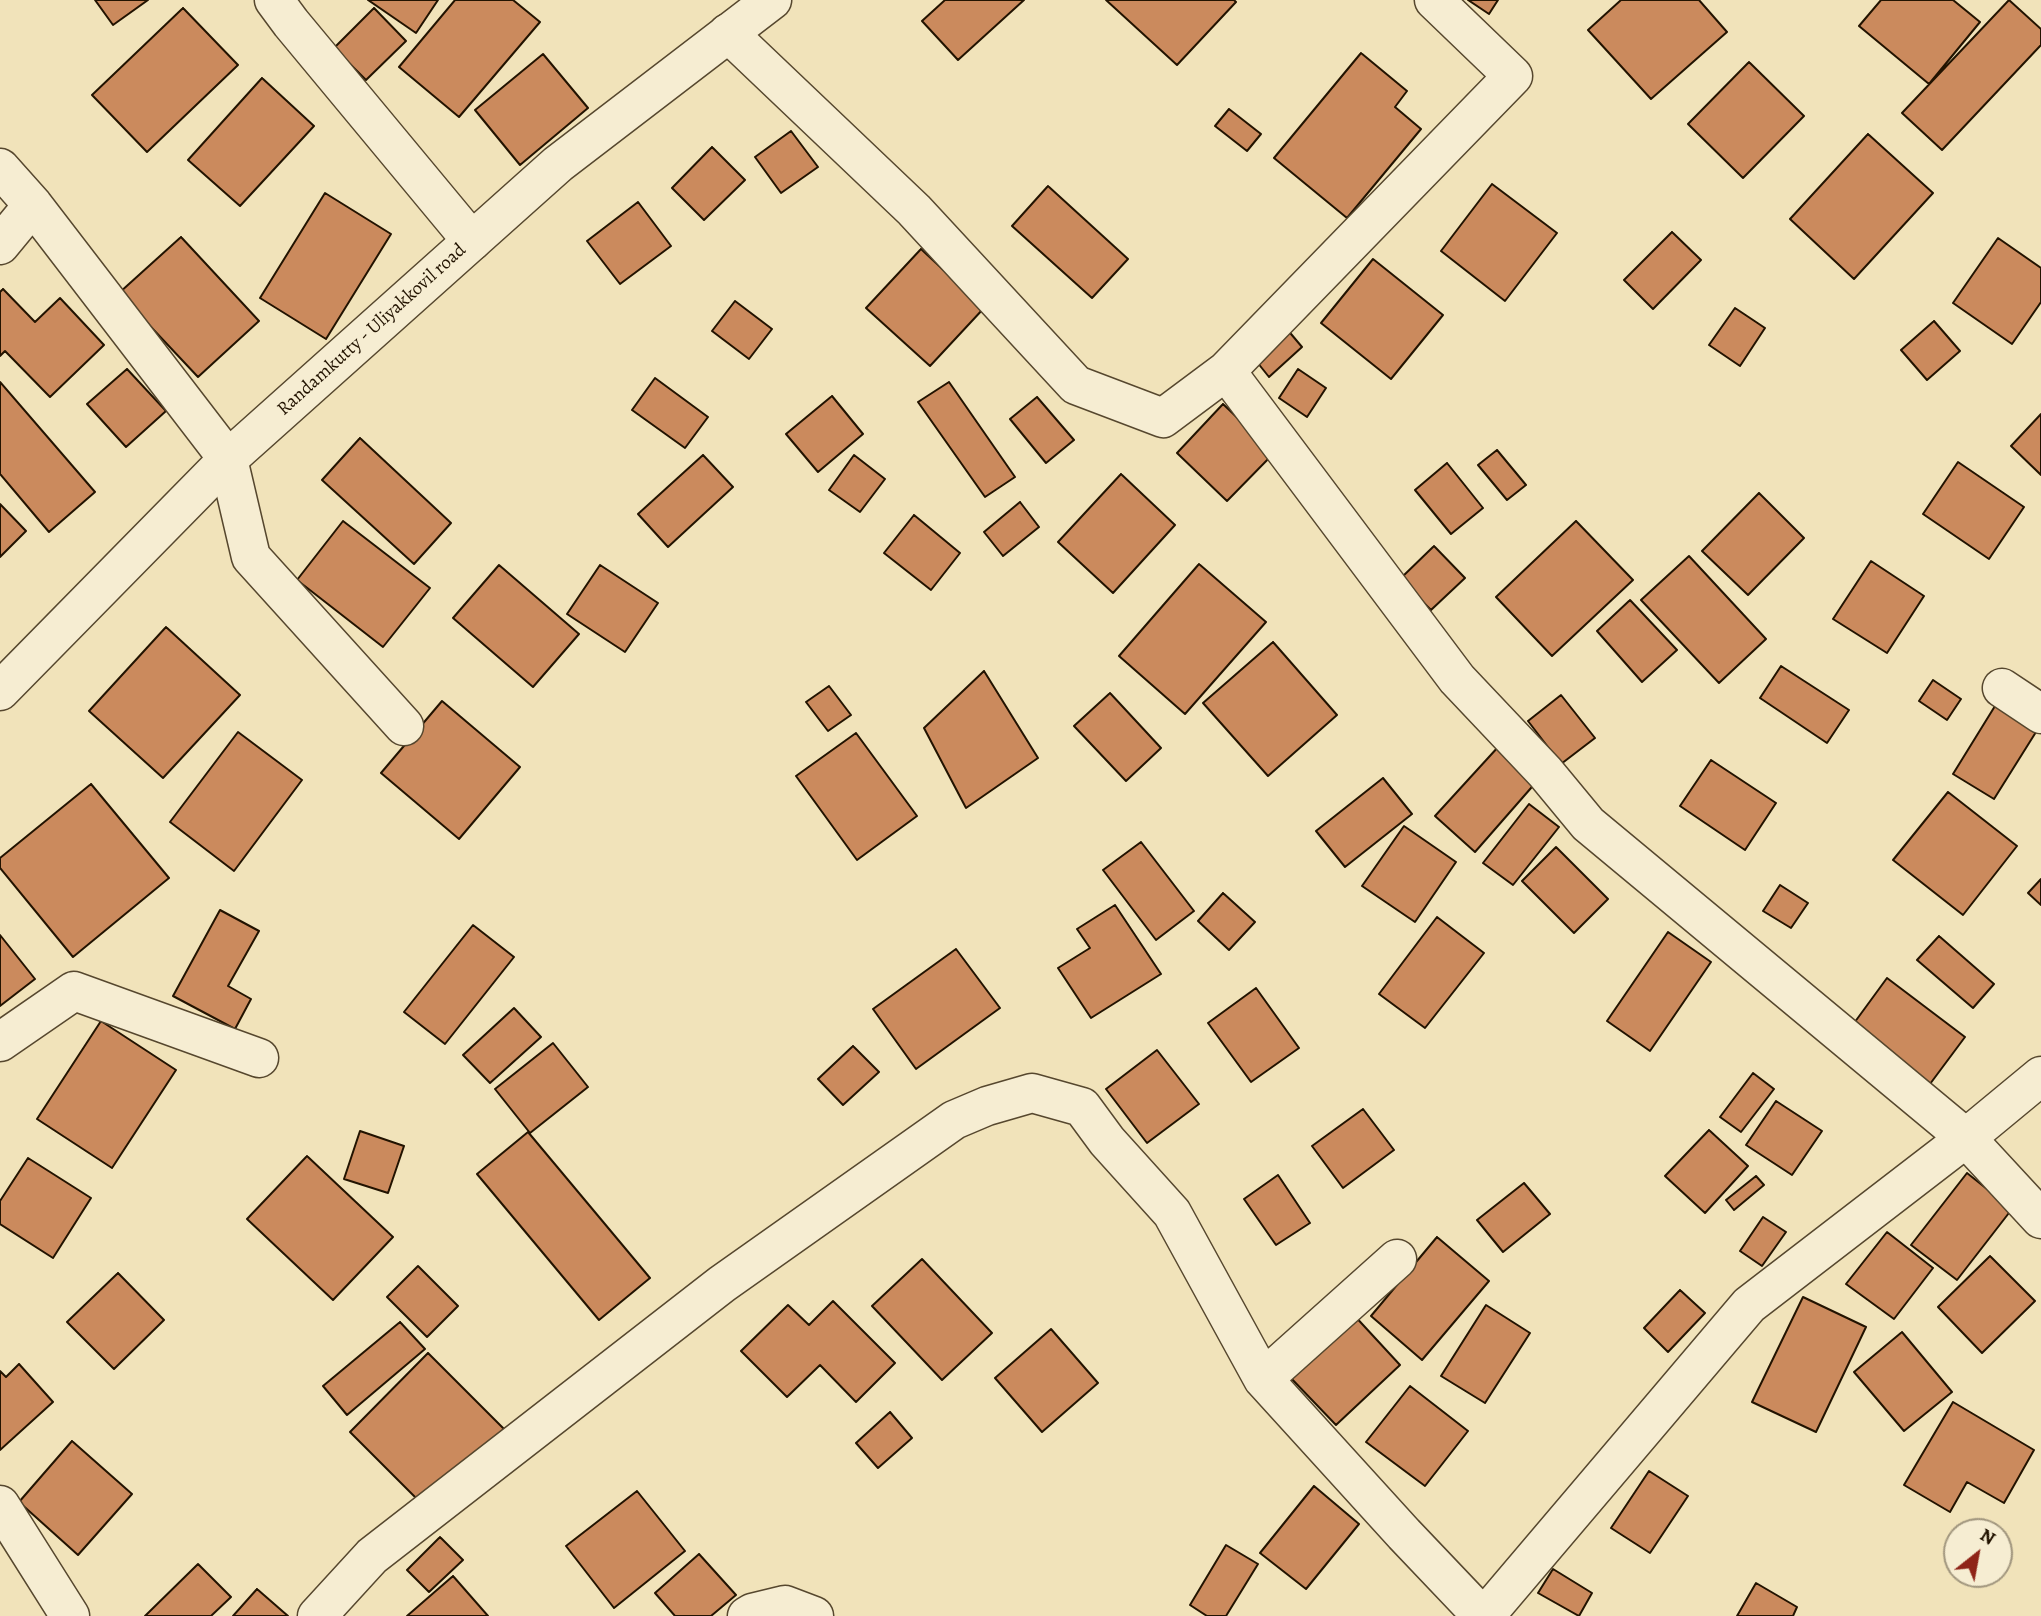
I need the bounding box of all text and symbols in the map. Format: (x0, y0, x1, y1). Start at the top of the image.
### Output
street label: Randamkutty - Uliyakkovil road (273, 239, 471, 421)
north arrow (1943, 1518, 2013, 1588)
text: N (1975, 1522, 2000, 1551)

